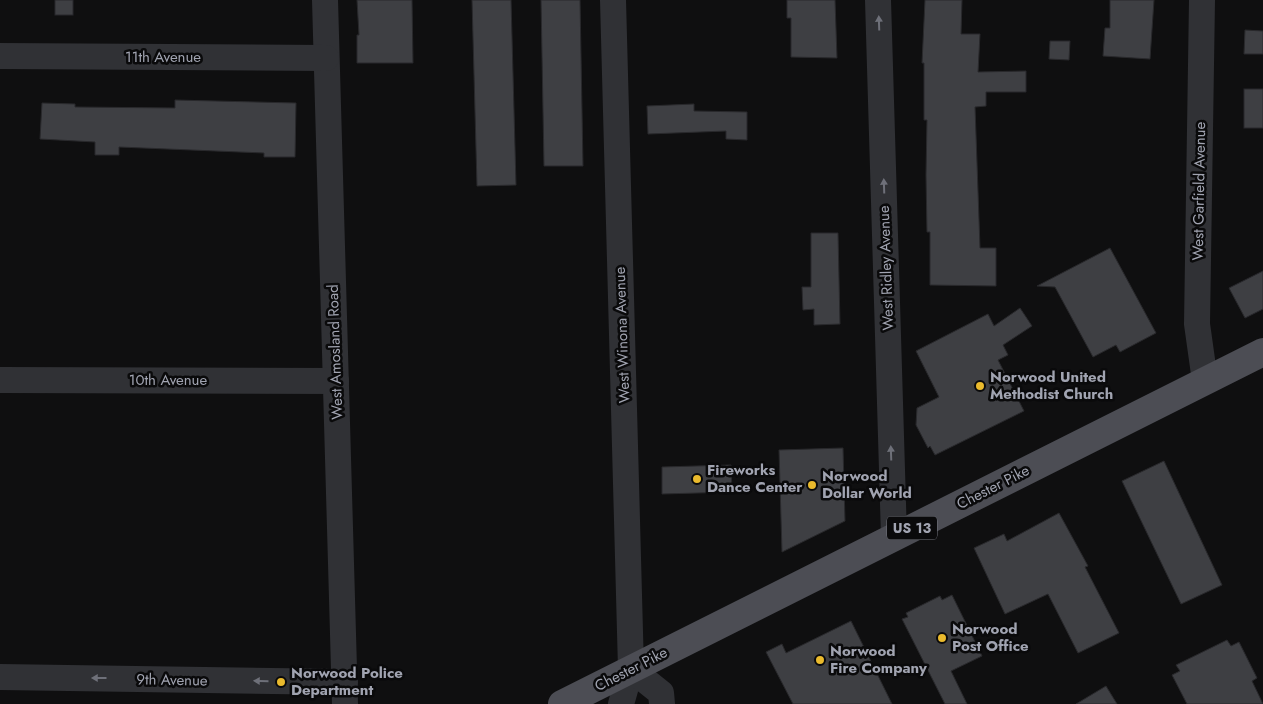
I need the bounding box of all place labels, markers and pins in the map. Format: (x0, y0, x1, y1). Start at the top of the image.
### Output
place label: Norwood United Methodist Church (990, 366, 1113, 405)
marker: Norwood United Methodist Church (974, 380, 986, 392)
place label: Fireworks Dance Center (707, 459, 803, 498)
place label: Norwood Dollar World (822, 465, 912, 504)
marker: Fireworks Dance Center (691, 473, 703, 485)
marker: Norwood Dollar World (806, 479, 818, 491)
place label: Norwood Post Office (952, 618, 1029, 657)
marker: Norwood Post Office (936, 632, 948, 644)
place label: Norwood Fire Company (830, 640, 927, 679)
marker: Norwood Fire Company (814, 654, 826, 666)
place label: Norwood Police Department (291, 662, 403, 701)
marker: Norwood Police Department (275, 676, 287, 688)

